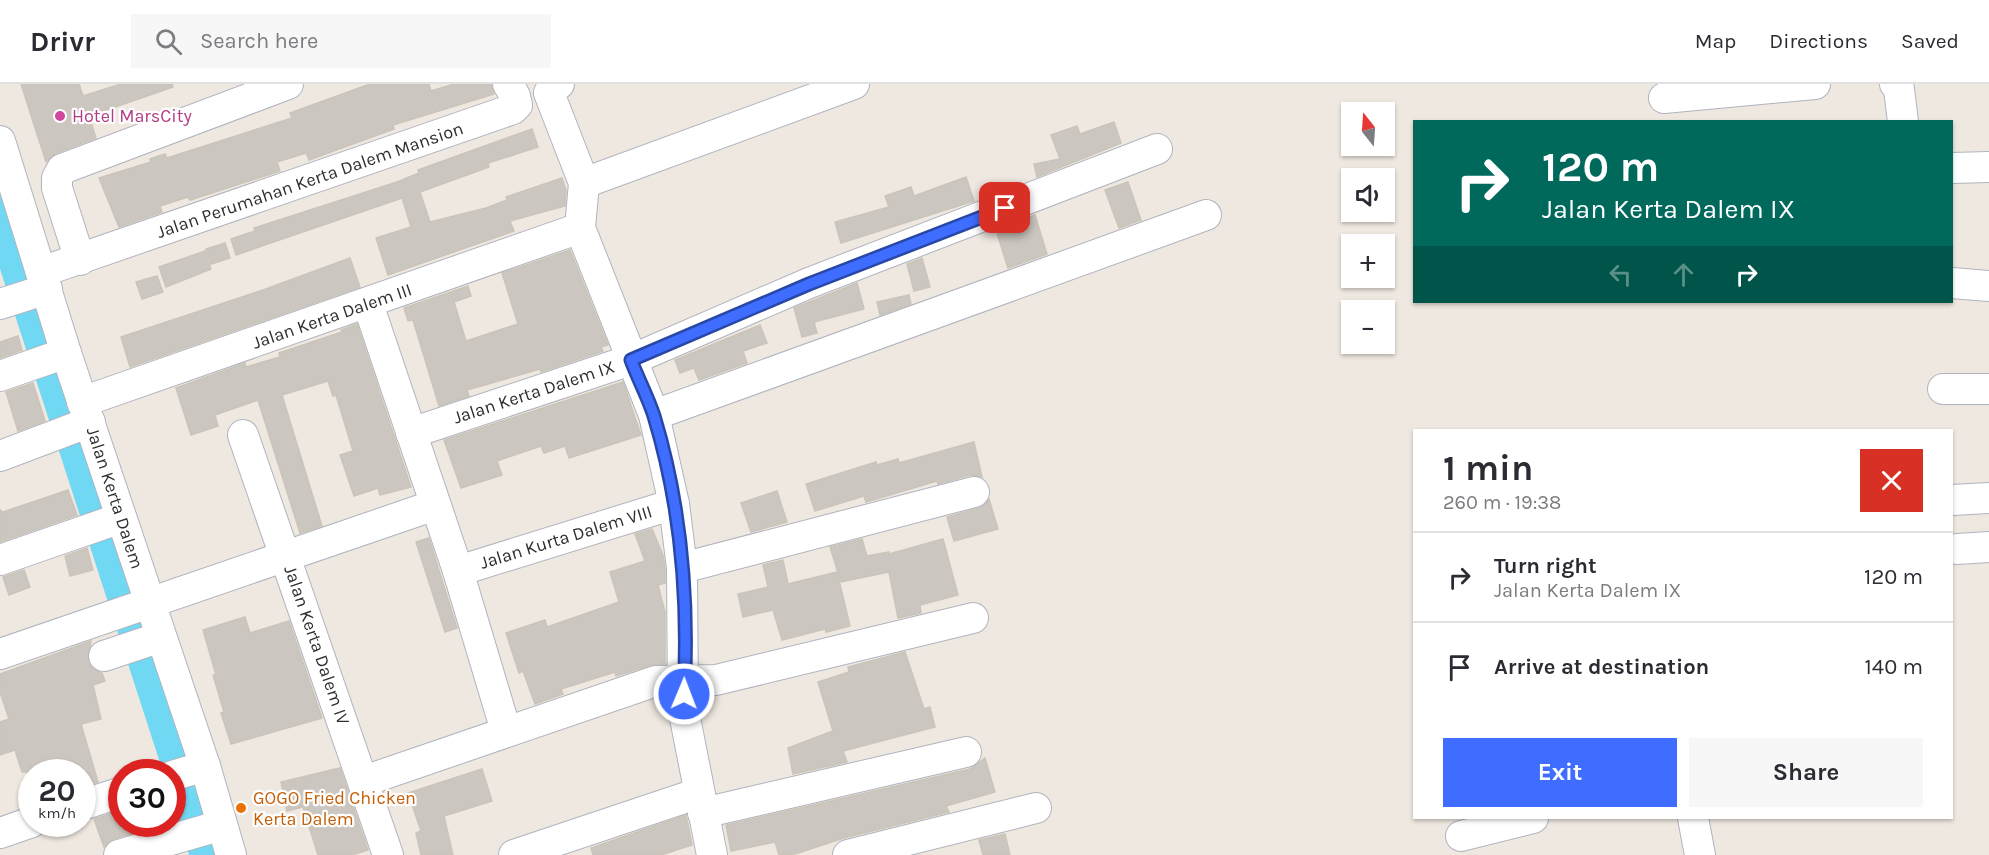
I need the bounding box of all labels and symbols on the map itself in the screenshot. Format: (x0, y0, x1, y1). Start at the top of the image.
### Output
north arrow (1341, 102, 1395, 156)
place label: Hotel MarsCity (72, 105, 192, 127)
marker: Hotel MarsCity (53, 109, 67, 123)
street label: Jalan Perumahan Kerta Dalem Mansion (154, 117, 466, 243)
pin (979, 182, 1030, 233)
street label: Jalan Kerta Dalem III (249, 278, 415, 354)
street label: Jalan Kerta Dalem IX (450, 355, 618, 429)
street label: Jalan Kerta Dalem (82, 424, 148, 572)
street label: Jalan Kurta Dalem VIII (477, 500, 655, 574)
street label: Jalan Kerta Dalem IV (279, 562, 355, 728)
position arrow (652, 662, 716, 726)
speed limit sign: 30 (108, 759, 186, 837)
place label: GOGO Fried Chicken Kerta Dalem (253, 787, 416, 830)
marker: GOGO Fried Chicken Kerta Dalem (234, 801, 248, 815)

